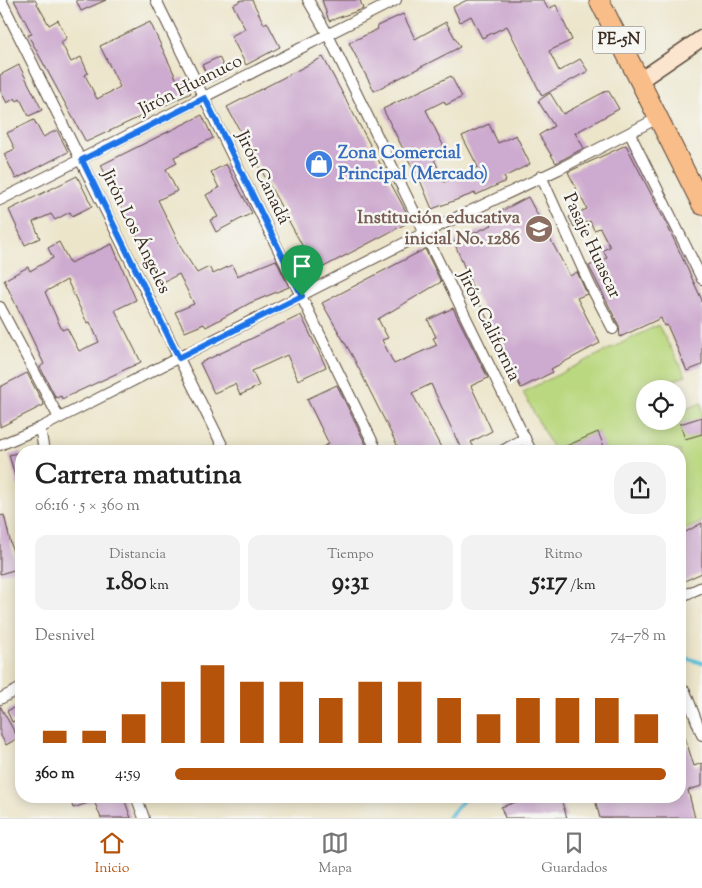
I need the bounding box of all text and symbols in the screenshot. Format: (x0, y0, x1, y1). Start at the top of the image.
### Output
road number: PE-5N (593, 26, 645, 54)
street label: Jirón Huanuco (134, 49, 247, 124)
street label: Jirón Canadá (228, 126, 296, 229)
place label: Zona Comercial Principal (Mercado) (338, 141, 488, 188)
shop icon: Zona Comercial Principal (Mercado) (304, 149, 334, 179)
street label: Jirón Los Ángeles (93, 165, 176, 299)
street label: Pasaje Huascar (555, 189, 627, 303)
place label: Institución educativa inicial No. 1286 (357, 206, 521, 253)
school or university icon: Institución educativa inicial No. 1286 (524, 214, 554, 244)
pin (281, 245, 323, 296)
icon: arrive (288, 252, 316, 280)
street label: Jirón California (449, 265, 526, 386)
map controls (636, 380, 686, 430)
button: locate (636, 380, 686, 430)
text: Carrera matutina (35, 456, 242, 496)
button: share (614, 462, 666, 514)
text: 06:16 · 5 × 360 m (35, 495, 140, 518)
text: Distancia (109, 545, 166, 565)
text: Tiempo (327, 545, 374, 565)
text: Ritmo (545, 545, 582, 565)
text: 1.80 (106, 565, 147, 601)
text: 9:31 (332, 565, 369, 601)
text: 5:17 (531, 565, 567, 601)
text: km (147, 576, 169, 596)
text: /km (567, 576, 596, 596)
text: Desnivel (35, 625, 95, 648)
text: 74–78 m (610, 625, 666, 648)
text: 360 m (35, 763, 74, 786)
text: 4:59 (115, 763, 140, 786)
tab: Inicio (95, 829, 129, 879)
tab: Mapa (319, 829, 352, 879)
tab: Guardados (541, 829, 607, 879)

